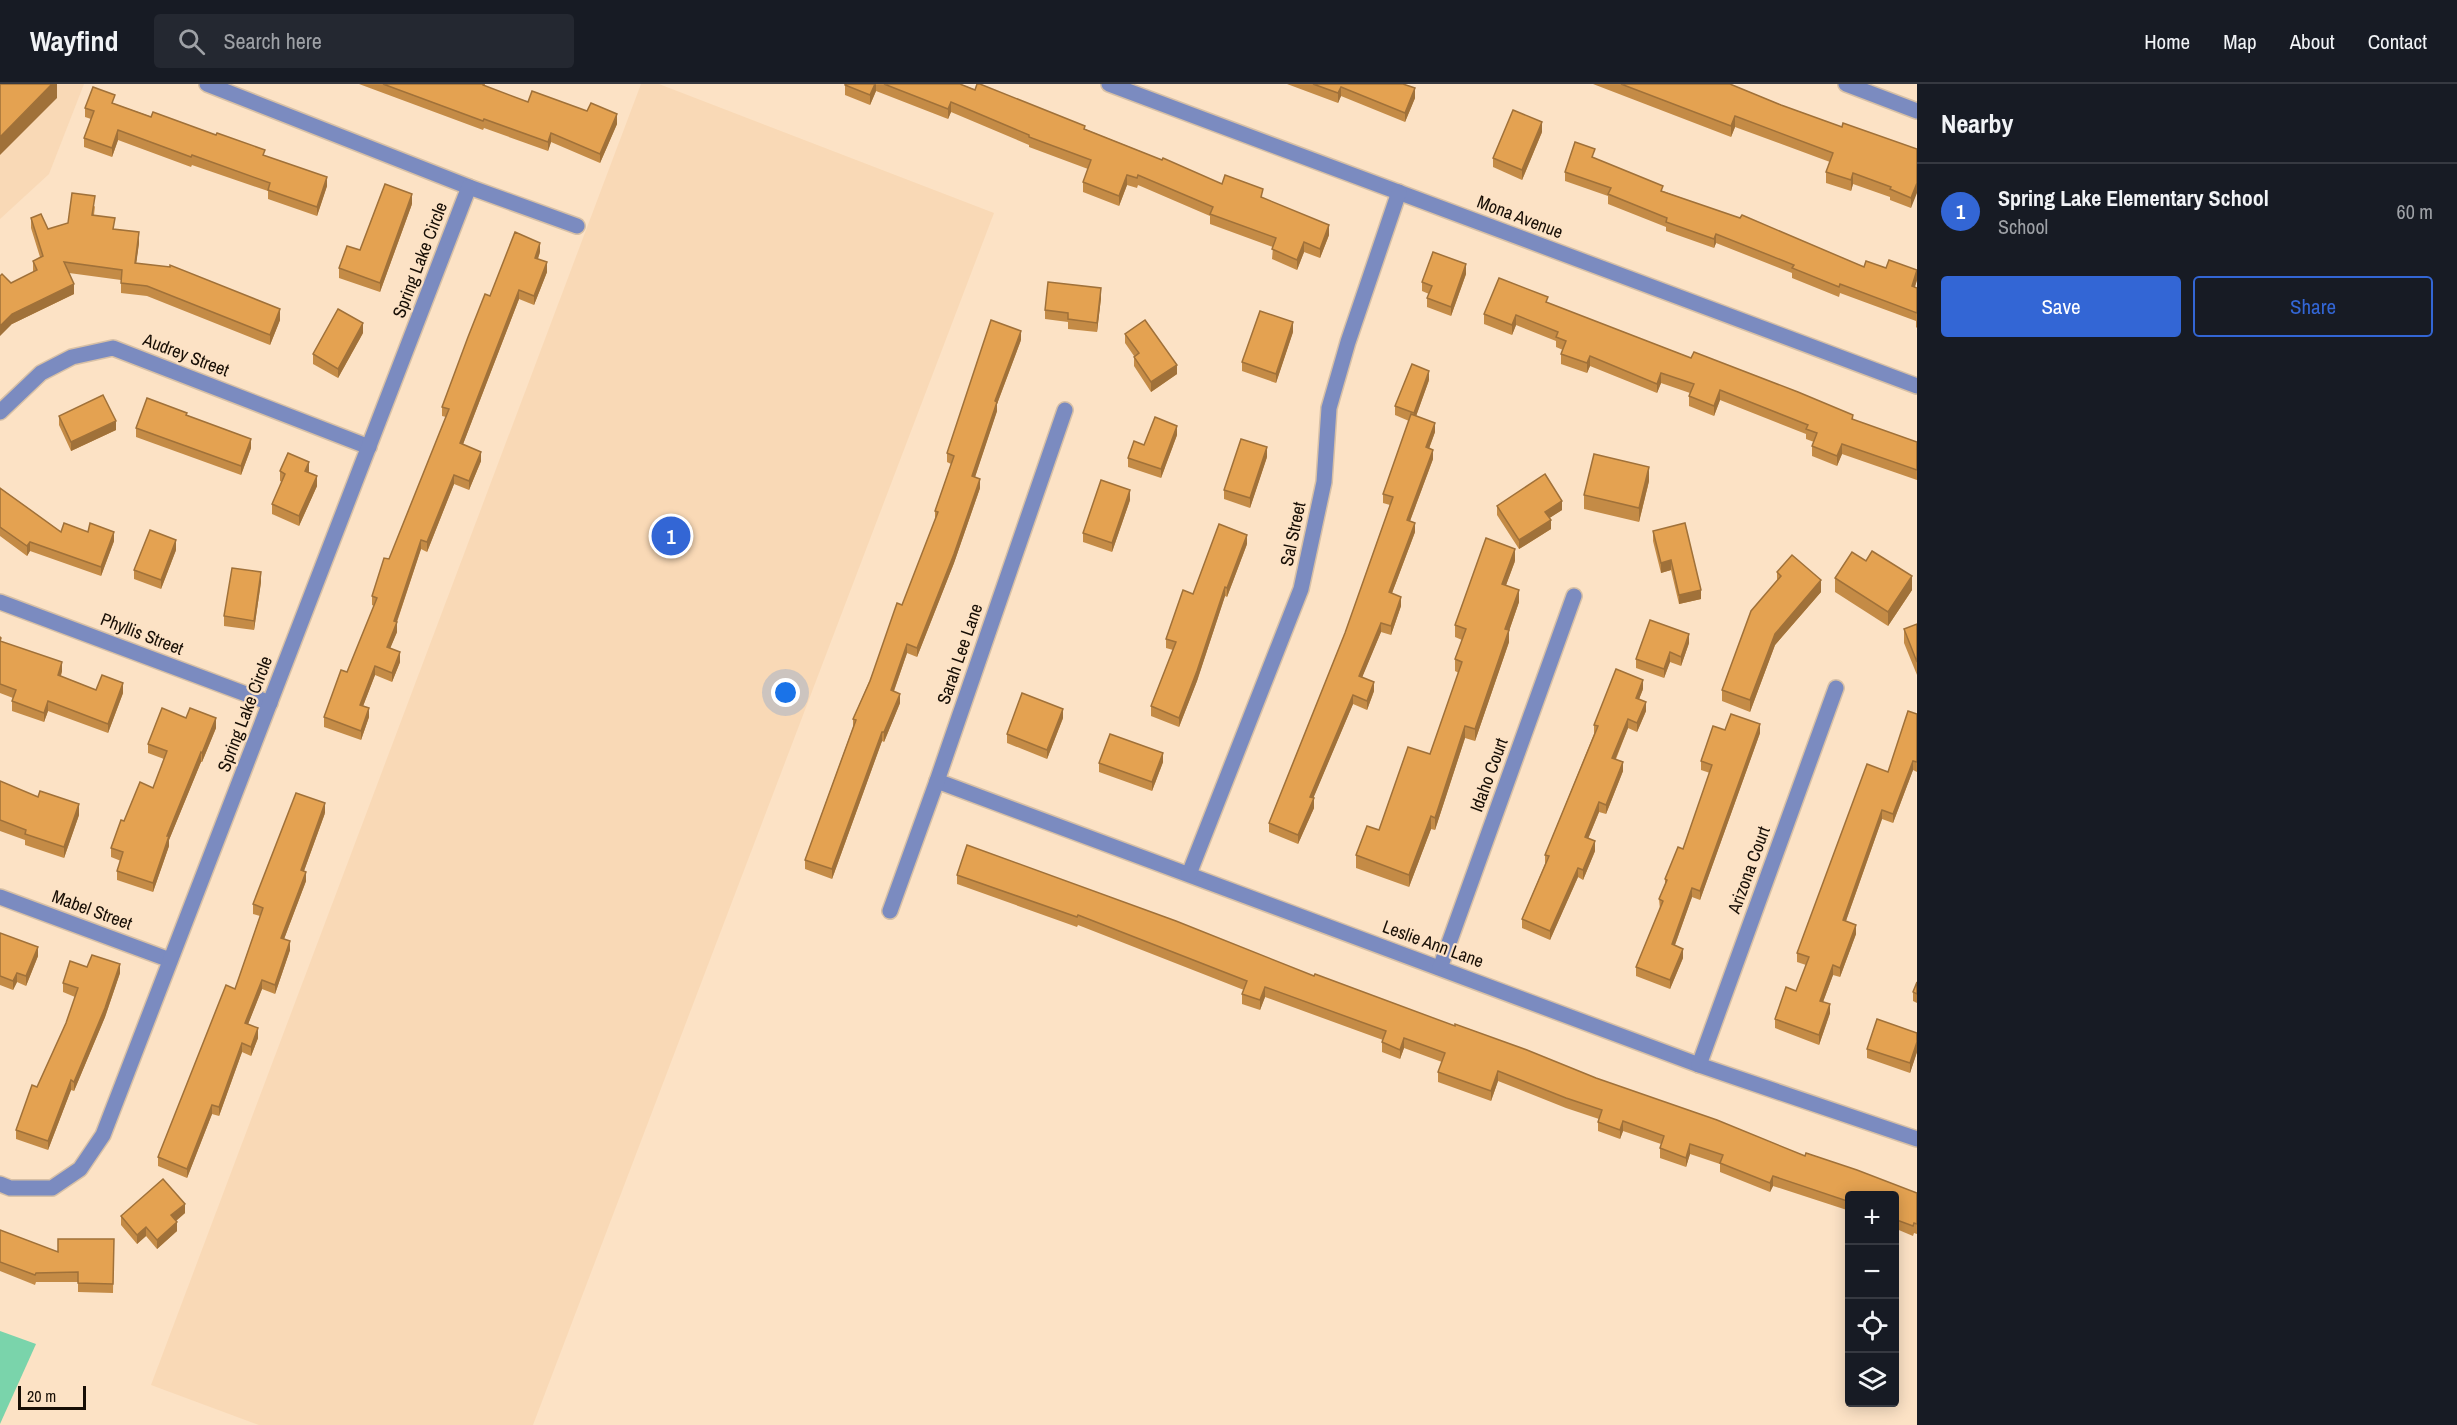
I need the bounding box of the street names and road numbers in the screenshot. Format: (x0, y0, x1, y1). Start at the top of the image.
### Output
street label: Mona Avenue (1474, 189, 1567, 244)
street label: Spring Lake Circle (386, 198, 453, 321)
street label: Audrey Street (139, 326, 233, 382)
street label: Sal Street (1274, 500, 1311, 568)
street label: Sarah Lee Lane (931, 600, 988, 708)
street label: Phyllis Street (97, 606, 187, 661)
street label: Spring Lake Circle (211, 652, 278, 775)
street label: Idaho Court (1464, 734, 1513, 815)
street label: Arizona Court (1721, 823, 1776, 918)
street label: Mabel Street (49, 883, 136, 936)
street label: Leslie Ann Lane (1379, 914, 1487, 973)

